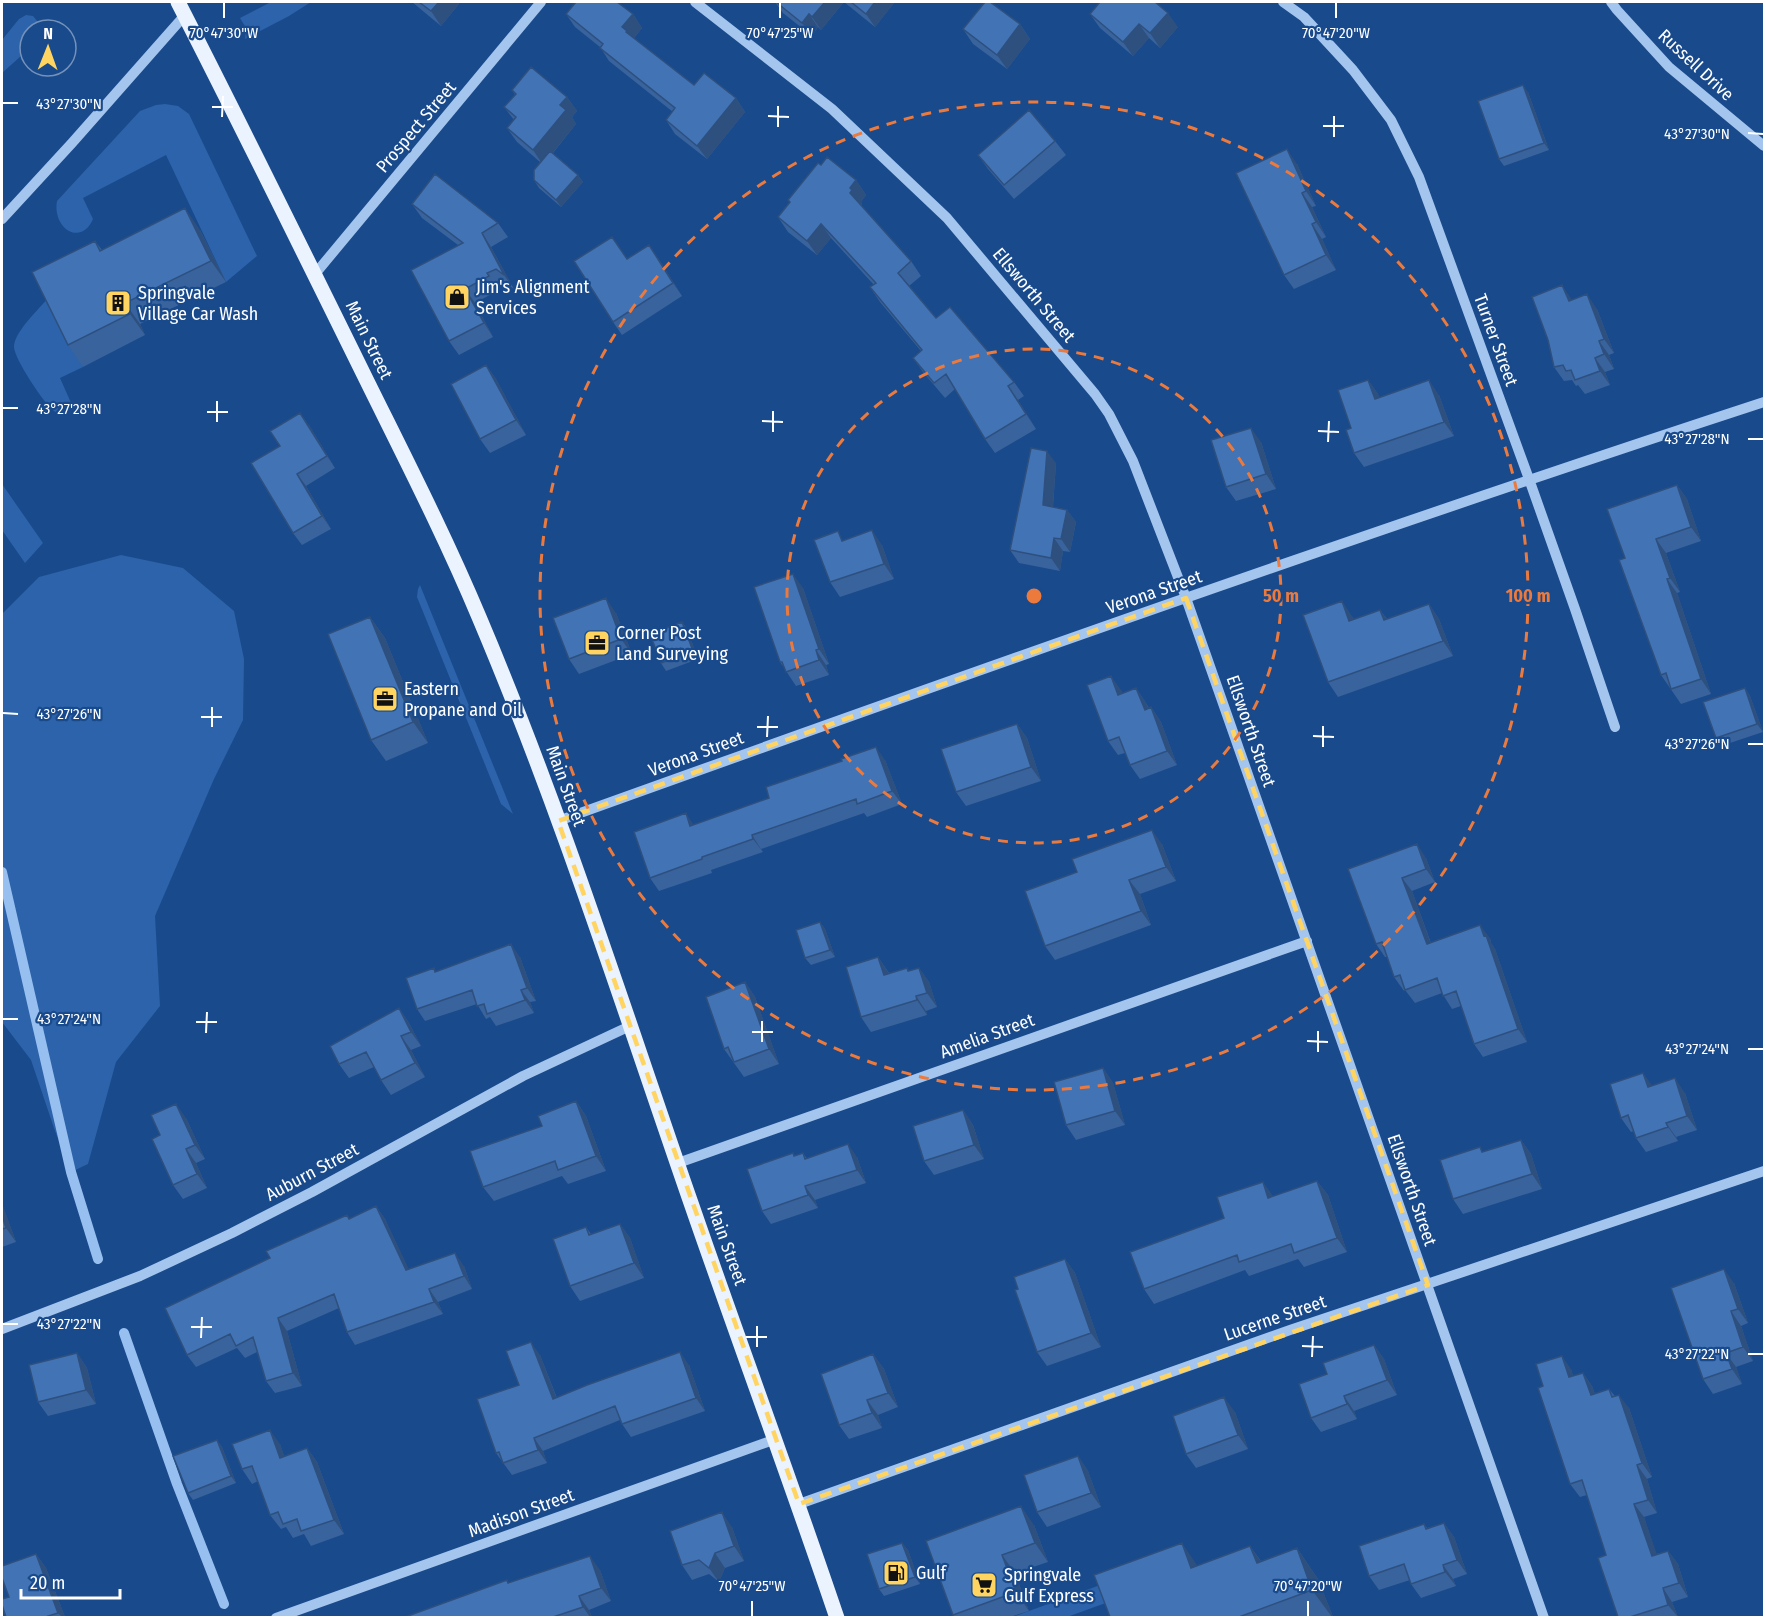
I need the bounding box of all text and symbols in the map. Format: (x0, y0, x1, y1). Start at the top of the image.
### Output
north arrow (18, 18, 78, 78)
text: N (43, 24, 53, 43)
text: 70°47'30"W (190, 24, 258, 42)
text: 70°47'25"W (747, 24, 813, 42)
text: 70°47'20"W (1302, 24, 1370, 42)
street label: Russell Drive (1654, 25, 1738, 106)
street label: Prospect Street (371, 77, 461, 177)
text: 43°27'30"N (36, 95, 102, 113)
text: 43°27'30"N (1664, 125, 1730, 143)
street label: Ellsworth Street (988, 243, 1080, 347)
place label: Jim's Alignment Services (476, 276, 589, 319)
place label: Springvale Village Car Wash (138, 282, 258, 325)
shop icon: Jim's Alignment Services (442, 282, 472, 312)
building icon: Springvale Village Car Wash (103, 288, 133, 318)
street label: Turner Street (1469, 291, 1523, 389)
street label: Main Street (341, 297, 397, 383)
text: 43°27'28"N (36, 400, 102, 418)
text: 43°27'28"N (1664, 430, 1730, 448)
street label: Verona Street (1103, 565, 1205, 619)
text: 50 m (1263, 585, 1299, 607)
text: 100 m (1506, 585, 1550, 607)
centre of rings (1024, 586, 1044, 606)
place label: Corner Post Land Surveying (616, 622, 728, 665)
office icon: Corner Post Land Surveying (582, 628, 612, 658)
street label: Ellsworth Street (1222, 672, 1280, 790)
place label: Eastern Propane and Oil (404, 678, 522, 721)
office icon: Eastern Propane and Oil (370, 684, 400, 714)
text: 43°27'26"N (36, 705, 102, 723)
street label: Verona Street (645, 727, 747, 781)
text: 43°27'26"N (1664, 735, 1730, 753)
street label: Main Street (541, 743, 591, 829)
street label: Amelia Street (937, 1009, 1037, 1063)
text: 43°27'24"N (37, 1010, 101, 1028)
text: 43°27'24"N (1665, 1040, 1729, 1058)
street label: Ellsworth Street (1383, 1131, 1441, 1249)
street label: Auburn Street (262, 1138, 362, 1206)
street label: Main Street (702, 1202, 752, 1288)
street label: Lucerne Street (1221, 1290, 1329, 1346)
text: 43°27'22"N (37, 1315, 101, 1333)
text: 43°27'22"N (1665, 1345, 1729, 1363)
street label: Madison Street (465, 1484, 577, 1542)
fuel station icon: Gulf (881, 1558, 911, 1588)
scale bar (21, 1562, 120, 1600)
place label: Gulf (916, 1562, 947, 1584)
place label: Springvale Gulf Express (1004, 1564, 1094, 1607)
supermarket icon: Springvale Gulf Express (969, 1570, 999, 1600)
text: 20 m (30, 1572, 65, 1594)
text: 70°47'25"W (719, 1577, 785, 1595)
text: 70°47'20"W (1274, 1577, 1342, 1595)

